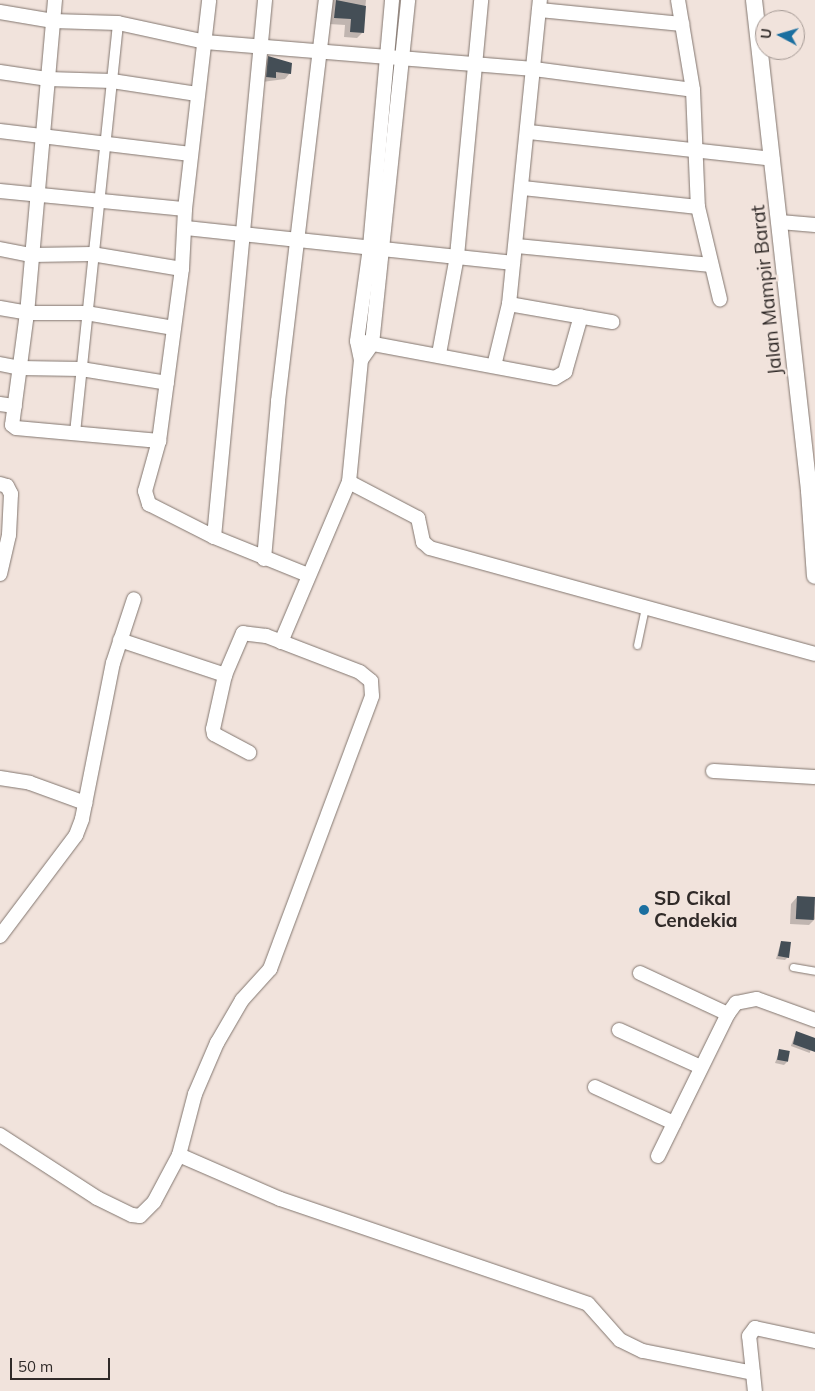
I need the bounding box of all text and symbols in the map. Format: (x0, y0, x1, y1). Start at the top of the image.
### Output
north arrow (755, 10, 805, 60)
text: U (757, 27, 776, 40)
street label: Jalan Mampir Barat (747, 204, 787, 376)
place label: SD Cikal Cendekia (654, 888, 738, 932)
marker: SD Cikal Cendekia (638, 904, 650, 916)
scale bar (12, 1348, 112, 1380)
text: 50 m (18, 1357, 53, 1376)

